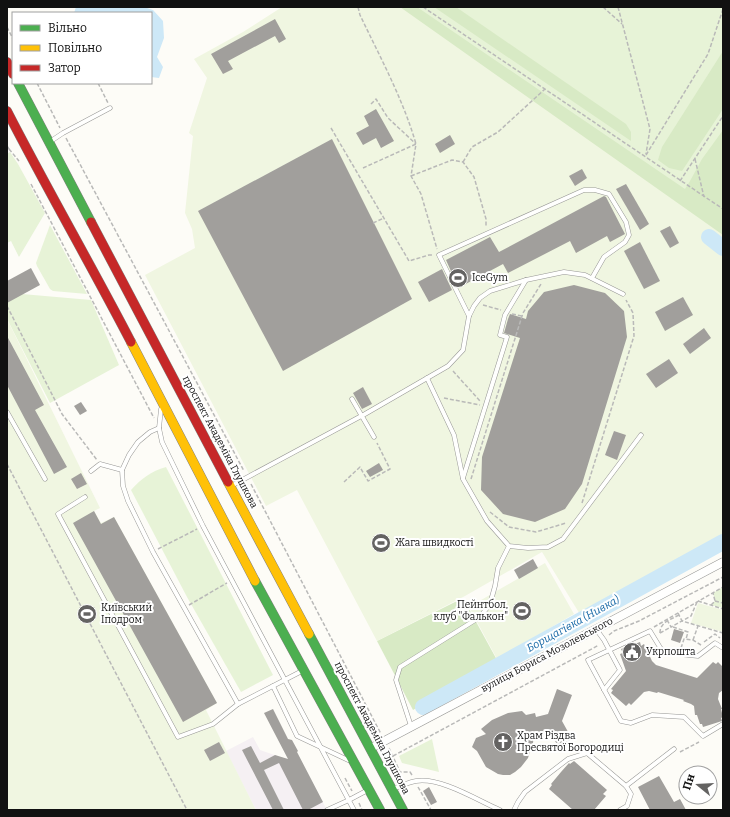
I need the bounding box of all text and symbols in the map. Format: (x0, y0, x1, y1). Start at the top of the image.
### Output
legend (12, 12, 152, 84)
text: Вільно (48, 21, 87, 35)
text: Повільно (48, 41, 102, 55)
text: Затор (48, 61, 81, 75)
sports icon: IceGym (447, 267, 469, 289)
place label: IceGym (472, 272, 508, 284)
street label: проспект Академіка Глушкова (180, 374, 260, 511)
sports icon: Жага швидкості (370, 532, 392, 554)
place label: Жага швидкості (395, 537, 474, 549)
water label: Борщагівка (Нивка) (524, 593, 622, 655)
place label: Пейнтбол, клуб "Фалькон" (434, 598, 508, 623)
sports icon: Пейнтбол, клуб "Фалькон" (511, 600, 533, 622)
place label: Київський Іподром (101, 602, 152, 626)
sports icon: Київський Іподром (76, 603, 98, 625)
street label: вулиця Бориса Мозолевського (479, 615, 615, 695)
public building icon: Укрпошта (621, 641, 643, 663)
place label: Укрпошта (646, 646, 696, 658)
street label: проспект Академіка Глушкова (332, 660, 412, 797)
place label: Храм Різдва Пресвятої Богородиці (517, 730, 624, 754)
church icon: Храм Різдва Пресвятої Богородиці (492, 731, 514, 753)
north arrow (678, 765, 718, 805)
text: Пн (680, 772, 698, 792)

